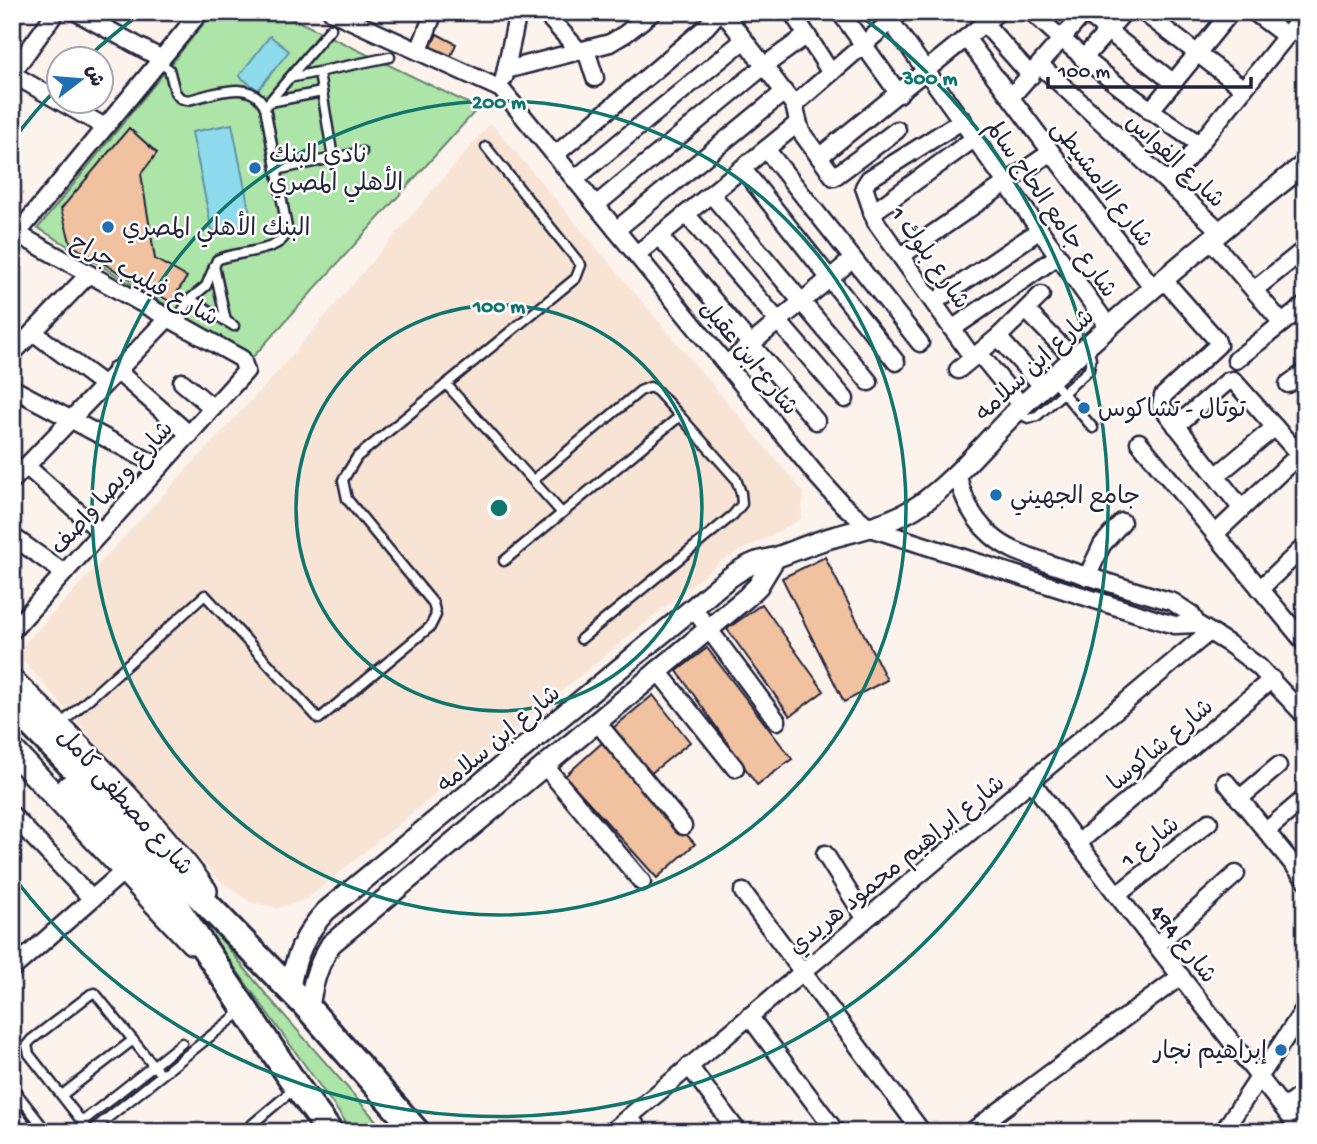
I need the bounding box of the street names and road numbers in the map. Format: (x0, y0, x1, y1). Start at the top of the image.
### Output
street label: شارع الفواس (1118, 109, 1229, 216)
street label: شارع جامع الحاج سالم (977, 115, 1122, 305)
street label: شارع الامشيطى (1043, 116, 1158, 255)
street label: شارع بلوك 1 (882, 201, 974, 316)
street label: شارع فيليب جراح (64, 229, 223, 335)
street label: شارع ابن عقيل (692, 296, 803, 423)
street label: شارع ابن سلامه (971, 304, 1102, 429)
street label: شارع ويصا واصف (46, 416, 181, 562)
street label: شارع ابن سلامه (432, 681, 568, 801)
street label: شارع شاكوسا (1104, 694, 1221, 799)
street label: شارع مصطفى كامل (49, 723, 197, 883)
street label: شارع ابراهيم محمود هريدي (784, 770, 1012, 963)
street label: شارع 1 (1115, 812, 1187, 877)
street label: شارع 494 (1141, 900, 1221, 990)

